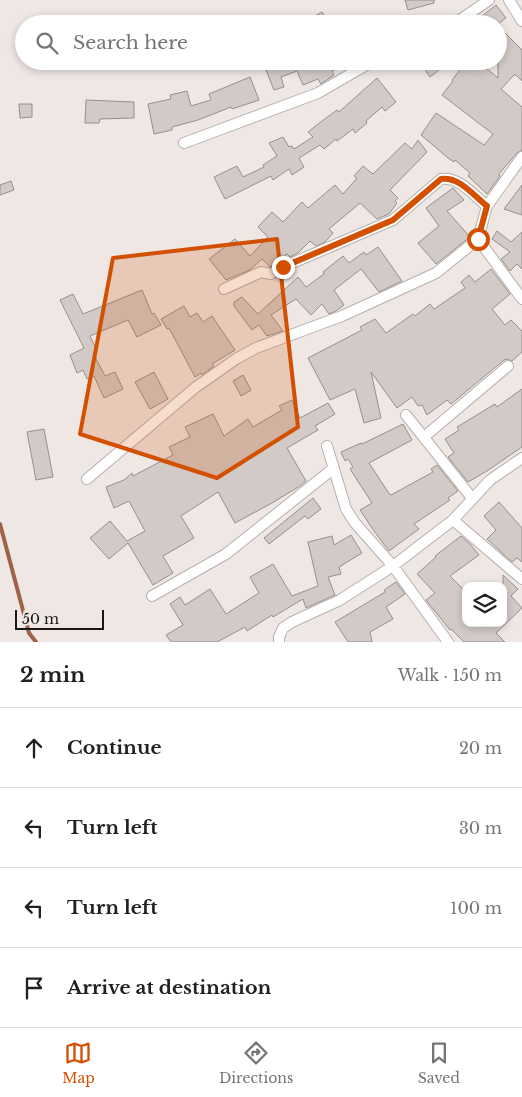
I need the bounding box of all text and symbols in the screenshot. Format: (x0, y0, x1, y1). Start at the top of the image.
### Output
search box (15, 15, 507, 70)
icon: search (33, 29, 61, 57)
text: Search here (73, 31, 188, 54)
route start (467, 228, 490, 251)
route end (272, 256, 295, 279)
map controls (462, 582, 507, 627)
button: layers (462, 582, 507, 627)
scale bar (15, 607, 104, 630)
text: 50 m (22, 610, 59, 628)
text: 2 min (20, 662, 85, 688)
text: Walk · 150 m (398, 665, 502, 685)
icon: ahead (20, 734, 48, 762)
text: Continue (67, 736, 162, 759)
text: 20 m (459, 738, 502, 758)
icon: left (20, 814, 48, 842)
text: Turn left (67, 816, 158, 839)
text: 30 m (459, 818, 502, 838)
icon: left (20, 894, 48, 922)
text: Turn left (67, 896, 158, 919)
text: 100 m (450, 898, 502, 918)
icon: arrive (20, 974, 48, 1002)
text: Arrive at destination (67, 976, 271, 999)
tab: Map (62, 1039, 95, 1087)
tab: Directions (219, 1039, 293, 1087)
tab: Saved (418, 1039, 460, 1087)

